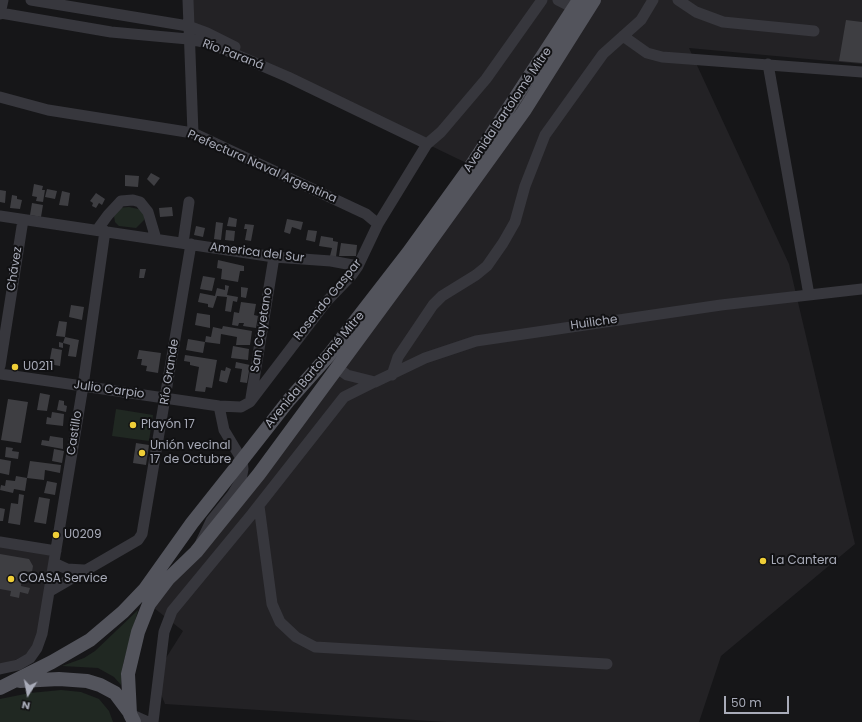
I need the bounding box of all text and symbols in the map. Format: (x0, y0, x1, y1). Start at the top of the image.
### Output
street label: Río Paraná (200, 37, 266, 73)
street label: Avenida Bartolomé Mitre (461, 45, 555, 175)
street label: Prefectura Naval Argentina (185, 128, 339, 206)
street label: America del Sur (209, 240, 305, 266)
street label: Chávez (4, 246, 26, 292)
street label: Rosendo Gaspar (291, 257, 365, 343)
street label: San Cayetano (248, 287, 276, 373)
street label: Avenida Bartolomé Mitre (262, 309, 368, 431)
street label: Huiliche (570, 313, 618, 333)
street label: Río Grande (158, 338, 182, 406)
place label: U0211 (23, 360, 53, 374)
marker: U0211 (10, 362, 20, 372)
street label: Julio Carpio (73, 378, 145, 402)
street label: Castillo (64, 410, 86, 456)
place label: Playón 17 (141, 418, 195, 432)
marker: Playón 17 (128, 420, 138, 430)
place label: Unión vecinal 17 de Octubre (150, 439, 231, 467)
marker: Unión vecinal 17 de Octubre (137, 448, 147, 458)
place label: U0209 (64, 528, 102, 542)
marker: U0209 (51, 530, 61, 540)
place label: La Cantera (771, 554, 837, 568)
marker: La Cantera (758, 556, 768, 566)
place label: COASA Service (19, 572, 107, 586)
marker: COASA Service (6, 574, 16, 584)
north arrow (8, 674, 48, 714)
scale bar (726, 688, 791, 714)
text: 50 m (731, 694, 762, 711)
text: N (20, 697, 31, 714)

